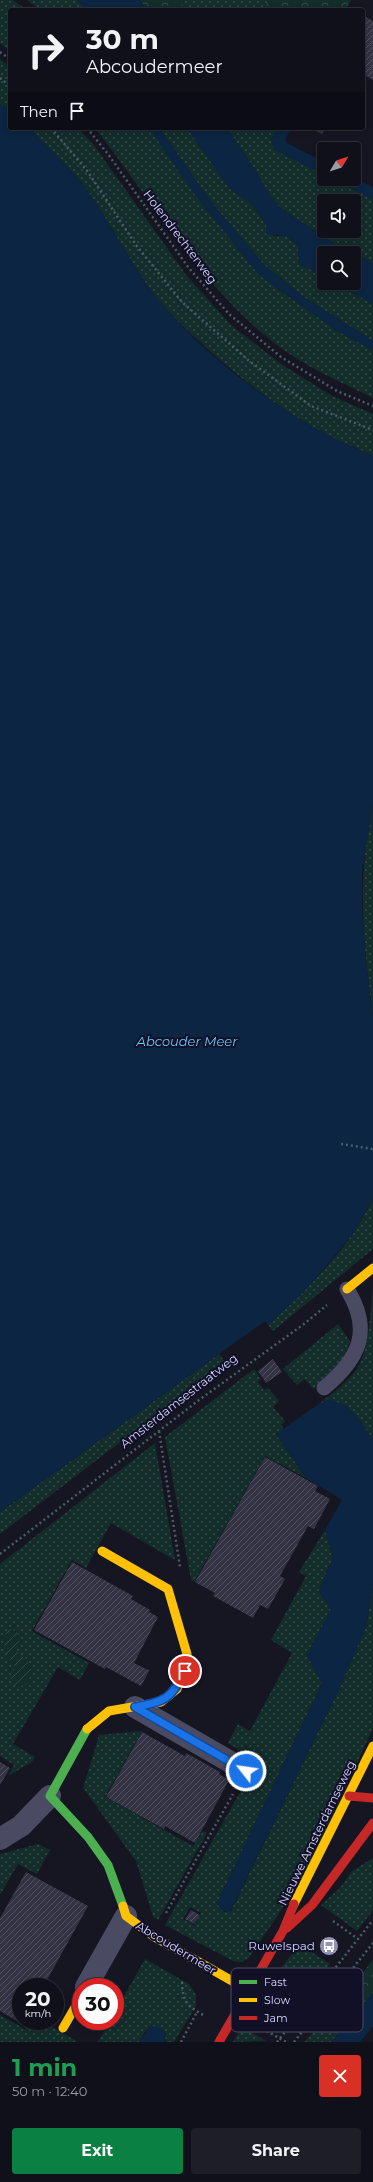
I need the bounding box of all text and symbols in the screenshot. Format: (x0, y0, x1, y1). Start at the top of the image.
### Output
text: 30 m (86, 22, 159, 56)
icon: right (20, 24, 72, 76)
text: Abcoudermeer (86, 56, 223, 78)
icon: arrive (66, 100, 88, 122)
text: Then (20, 102, 58, 121)
north arrow (317, 142, 361, 186)
map controls (317, 142, 361, 290)
street label: Holendrechterweg (140, 187, 221, 287)
button: sound (317, 194, 361, 238)
button: search (317, 246, 361, 290)
water label: Abcouder Meer (136, 1033, 238, 1049)
street label: Amsterdamsestraatweg (117, 1350, 240, 1451)
pin (168, 1654, 202, 1688)
icon: arrive (174, 1660, 196, 1682)
position arrow (225, 1750, 267, 1792)
street label: Nieuwe Amsterdamseweg (275, 1758, 358, 1908)
street label: Abcoudermeer (133, 1918, 219, 1978)
bus stop icon: Ruwelspad (318, 1935, 340, 1957)
place label: Ruwelspad (248, 1938, 315, 1953)
legend (231, 1968, 363, 2032)
text: Fast (264, 1975, 288, 1989)
speed limit sign: 30 (72, 1978, 124, 2030)
text: 20 (25, 1987, 51, 2011)
text: Slow (264, 1993, 290, 2007)
text: km/h (25, 2007, 51, 2020)
text: Jam (263, 2011, 288, 2025)
text: 1 min (12, 2053, 77, 2082)
button: close (319, 2055, 361, 2097)
text: 50 m · 12:40 (12, 2083, 87, 2099)
button: Exit (12, 2128, 183, 2174)
button: Share (191, 2128, 361, 2174)

